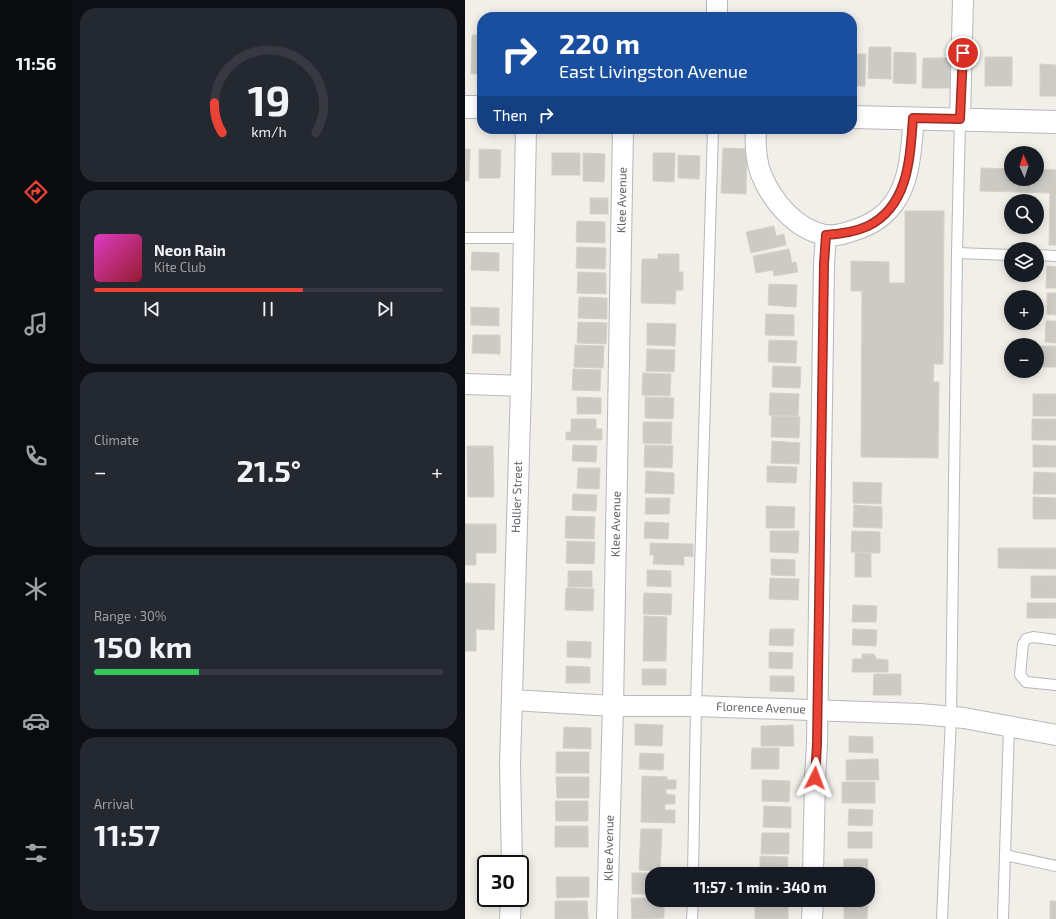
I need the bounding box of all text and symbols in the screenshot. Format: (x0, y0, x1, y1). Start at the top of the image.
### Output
text: 220 m (559, 26, 640, 60)
icon: right (493, 28, 545, 80)
pin (946, 36, 980, 70)
icon: arrive (952, 42, 974, 64)
text: 11:56 (16, 52, 56, 74)
text: East Livingston Avenue (559, 60, 748, 82)
text: 19 (247, 74, 290, 124)
icon: right (535, 104, 557, 126)
text: Then (493, 106, 527, 124)
text: km/h (251, 123, 286, 140)
north arrow (1004, 146, 1044, 186)
map controls (1004, 146, 1044, 378)
street label: Klee Avenue (613, 167, 629, 233)
icon: directions (22, 178, 50, 206)
button: search (1004, 194, 1044, 234)
text: Neon Rain (154, 241, 226, 259)
button: layers (1004, 242, 1044, 282)
text: Kite Club (154, 259, 206, 275)
button: + (1004, 290, 1044, 330)
icon: previous (141, 298, 163, 320)
icon: pause (257, 298, 279, 320)
icon: next (374, 298, 396, 320)
icon: music (22, 310, 50, 338)
button: − (1004, 338, 1044, 378)
text: Climate (94, 432, 139, 448)
icon: phone (22, 442, 50, 470)
text: 21.5° (237, 452, 301, 488)
text: − (94, 458, 107, 484)
text: + (431, 458, 443, 484)
street label: Hollier Street (508, 460, 524, 533)
street label: Klee Avenue (607, 491, 623, 557)
icon: climate (22, 575, 50, 603)
text: Range · 30% (94, 608, 166, 624)
text: 150 km (94, 628, 192, 664)
street label: Florence Avenue (716, 698, 806, 716)
icon: car (22, 707, 50, 735)
position arrow (794, 757, 836, 799)
text: Arrival (94, 796, 134, 812)
street label: Klee Avenue (600, 815, 616, 881)
text: 11:57 (94, 816, 160, 852)
icon: filters (22, 839, 50, 867)
speed limit sign: 30 (477, 855, 529, 907)
text: 11:57 · 1 min · 340 m (693, 878, 827, 896)

